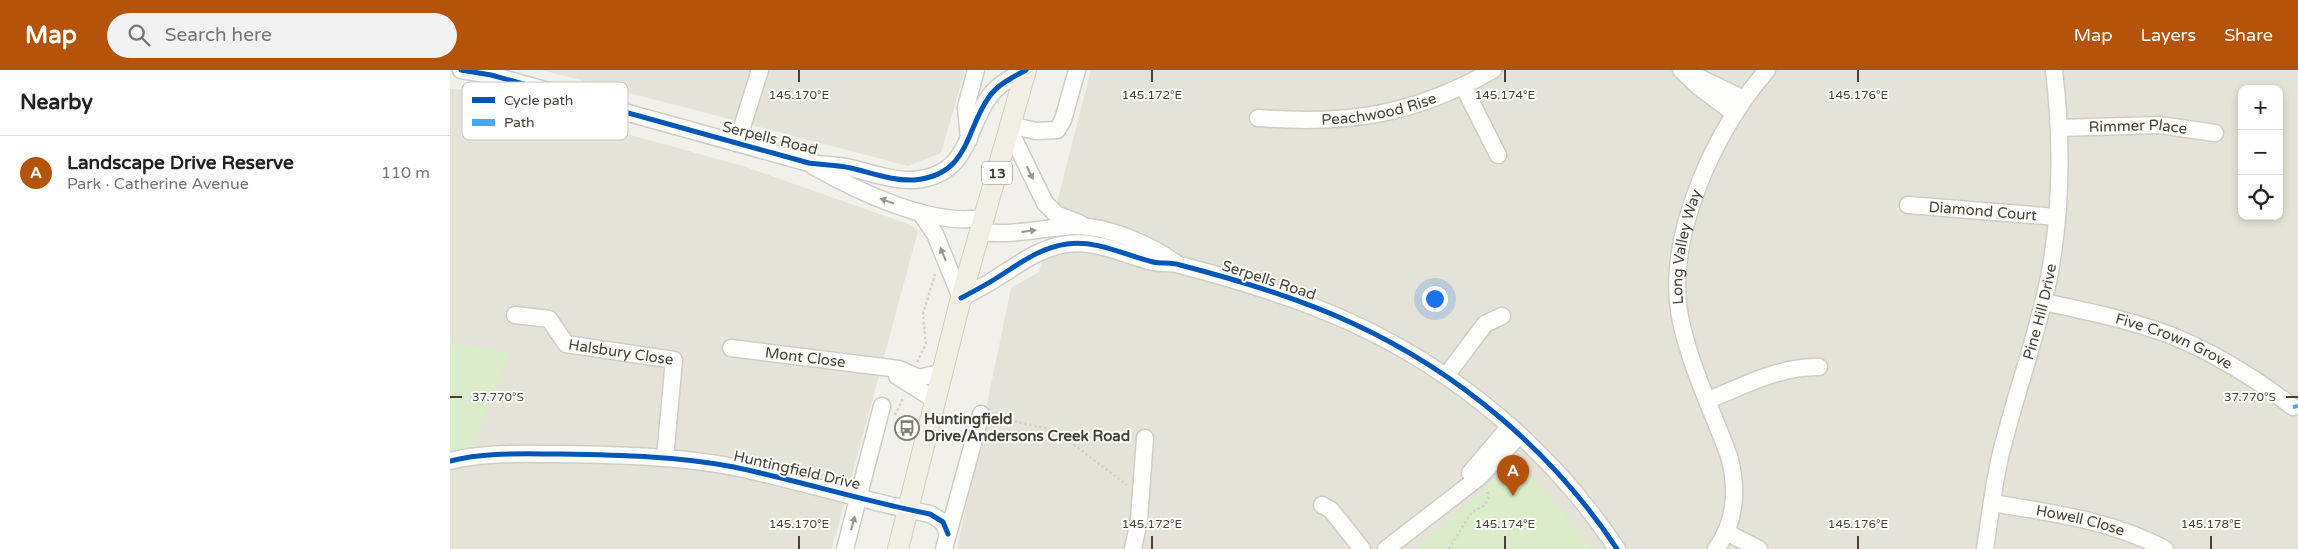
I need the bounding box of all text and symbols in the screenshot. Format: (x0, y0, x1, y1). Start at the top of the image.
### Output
search box (107, 13, 457, 58)
text: Map (25, 21, 77, 50)
icon: search (125, 21, 153, 49)
text: Search here (165, 24, 272, 46)
text: Map (2074, 24, 2113, 46)
text: Layers (2141, 24, 2196, 46)
text: Share (2224, 24, 2273, 46)
legend (462, 82, 628, 140)
map controls (2238, 85, 2283, 220)
button: + (2238, 85, 2283, 130)
text: 145.170°E (769, 88, 830, 102)
text: 145.172°E (1122, 88, 1183, 102)
text: 145.174°E (1475, 88, 1536, 102)
text: 145.176°E (1828, 88, 1888, 102)
street label: Peachwood Rise (1321, 89, 1439, 129)
text: Nearby (20, 90, 93, 115)
text: Cycle path (504, 92, 573, 109)
text: Path (504, 114, 535, 131)
street label: Rimmer Place (2088, 116, 2188, 138)
street label: Serpells Road (720, 117, 820, 159)
button: − (2238, 130, 2283, 175)
text: Landscape Drive Reserve (67, 152, 294, 174)
road number: 13 (982, 162, 1012, 185)
text: A (30, 163, 42, 183)
text: 110 m (381, 163, 430, 183)
one-way arrow (1026, 166, 1034, 180)
text: Park · Catherine Avenue (67, 174, 249, 194)
button: locate (2238, 175, 2283, 220)
street label: Long Valley Way (1668, 187, 1705, 305)
one-way arrow (880, 197, 895, 204)
street label: Diamond Court (1928, 198, 2038, 224)
one-way arrow (1021, 227, 1037, 235)
one-way arrow (939, 247, 947, 261)
street label: Serpells Road (1220, 256, 1318, 304)
street label: Pine Hill Drive (2019, 262, 2060, 362)
your location (1422, 286, 1448, 312)
street label: Five Crown Grove (2113, 310, 2236, 373)
street label: Halsbury Close (567, 335, 675, 369)
street label: Mont Close (764, 343, 847, 371)
text: 37.770°S (472, 390, 524, 404)
text: 37.770°S (2224, 390, 2276, 404)
place label: Huntingfield Drive/Andersons Creek Road (924, 410, 1130, 445)
bus stop icon: Huntingfield Drive/Andersons Creek Road (894, 415, 920, 441)
street label: Huntingfield Drive (732, 447, 862, 493)
pin: A (1497, 455, 1529, 496)
street label: Howell Close (2034, 501, 2127, 540)
one-way arrow (849, 516, 857, 531)
text: 145.170°E (769, 517, 830, 531)
text: 145.172°E (1122, 517, 1183, 531)
text: 145.174°E (1475, 517, 1536, 531)
text: 145.176°E (1828, 517, 1888, 531)
text: 145.178°E (2181, 517, 2242, 531)

